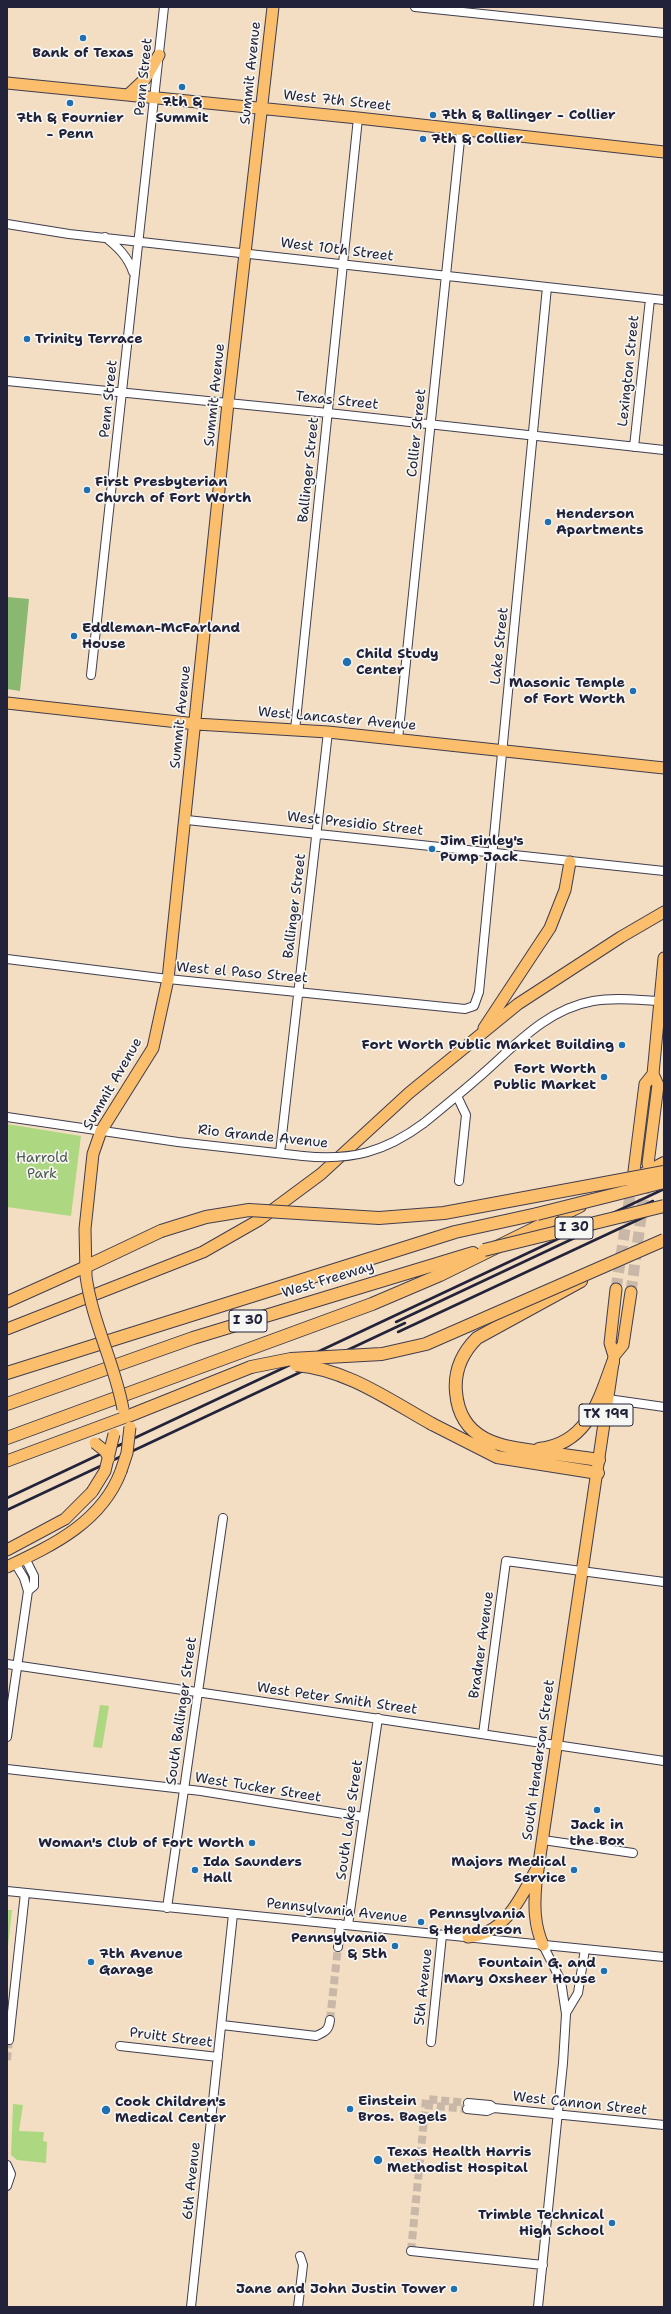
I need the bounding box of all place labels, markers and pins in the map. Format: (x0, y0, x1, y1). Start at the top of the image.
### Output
marker: Bank of Texas (78, 33, 88, 43)
place label: Bank of Texas (32, 45, 134, 61)
marker: 7th & Summit (177, 82, 187, 92)
place label: 7th & Summit (155, 94, 209, 126)
marker: 7th & Fournier - Penn (65, 98, 75, 108)
place label: 7th & Ballinger - Collier (441, 107, 616, 123)
place label: 7th & Fournier - Penn (16, 110, 124, 142)
marker: 7th & Ballinger - Collier (428, 110, 438, 120)
place label: 7th & Collier (431, 131, 523, 147)
marker: 7th & Collier (418, 134, 428, 144)
place label: Trinity Terrace (35, 331, 143, 347)
marker: Trinity Terrace (22, 334, 32, 344)
place label: First Presbyterian Church of Fort Worth (95, 474, 251, 506)
marker: First Presbyterian Church of Fort Worth (82, 485, 92, 495)
place label: Henderson Apartments (556, 506, 644, 538)
marker: Henderson Apartments (543, 517, 553, 527)
place label: Eddleman-McFarland House (82, 620, 240, 652)
marker: Eddleman-McFarland House (69, 631, 79, 641)
place label: Child Study Center (356, 646, 439, 678)
marker: Child Study Center (341, 656, 353, 668)
place label: Masonic Temple of Fort Worth (509, 675, 625, 708)
marker: Masonic Temple of Fort Worth (628, 686, 638, 696)
place label: Jim Finley's Pump Jack (440, 833, 524, 866)
marker: Jim Finley's Pump Jack (427, 844, 437, 854)
place label: Fort Worth Public Market Building (362, 1037, 614, 1053)
marker: Fort Worth Public Market Building (617, 1040, 627, 1050)
place label: Fort Worth Public Market (493, 1061, 596, 1094)
marker: Fort Worth Public Market (599, 1072, 609, 1082)
marker: Jack in the Box (592, 1805, 602, 1815)
place label: Jack in the Box (570, 1817, 624, 1850)
place label: Woman's Club of Fort Worth (38, 1835, 244, 1851)
marker: Woman's Club of Fort Worth (247, 1838, 257, 1848)
place label: Ida Saunders Hall (203, 1854, 302, 1886)
place label: Majors Medical Service (451, 1854, 566, 1886)
marker: Ida Saunders Hall (190, 1865, 200, 1875)
marker: Majors Medical Service (569, 1865, 579, 1875)
place label: Pennsylvania & Henderson (429, 1906, 525, 1938)
marker: Pennsylvania & Henderson (416, 1917, 426, 1927)
place label: Pennsylvania & 5th (291, 1930, 387, 1962)
marker: Pennsylvania & 5th (390, 1941, 400, 1951)
place label: 7th Avenue Garage (99, 1946, 183, 1978)
place label: Fountain G. and Mary Oxsheer House (444, 1955, 596, 1988)
marker: 7th Avenue Garage (86, 1957, 96, 1967)
marker: Fountain G. and Mary Oxsheer House (599, 1966, 609, 1976)
place label: Einstein Bros. Bagels (358, 2093, 447, 2126)
place label: Cook Children's Medical Center (115, 2094, 226, 2126)
marker: Cook Children's Medical Center (100, 2104, 112, 2116)
marker: Einstein Bros. Bagels (345, 2104, 355, 2114)
place label: Texas Health Harris Methodist Hospital (387, 2144, 531, 2176)
marker: Texas Health Harris Methodist Hospital (372, 2154, 384, 2166)
place label: Trimble Technical High School (478, 2207, 604, 2240)
marker: Trimble Technical High School (607, 2218, 617, 2228)
place label: Jane and John Justin Tower (236, 2281, 446, 2297)
marker: Jane and John Justin Tower (449, 2284, 459, 2294)

